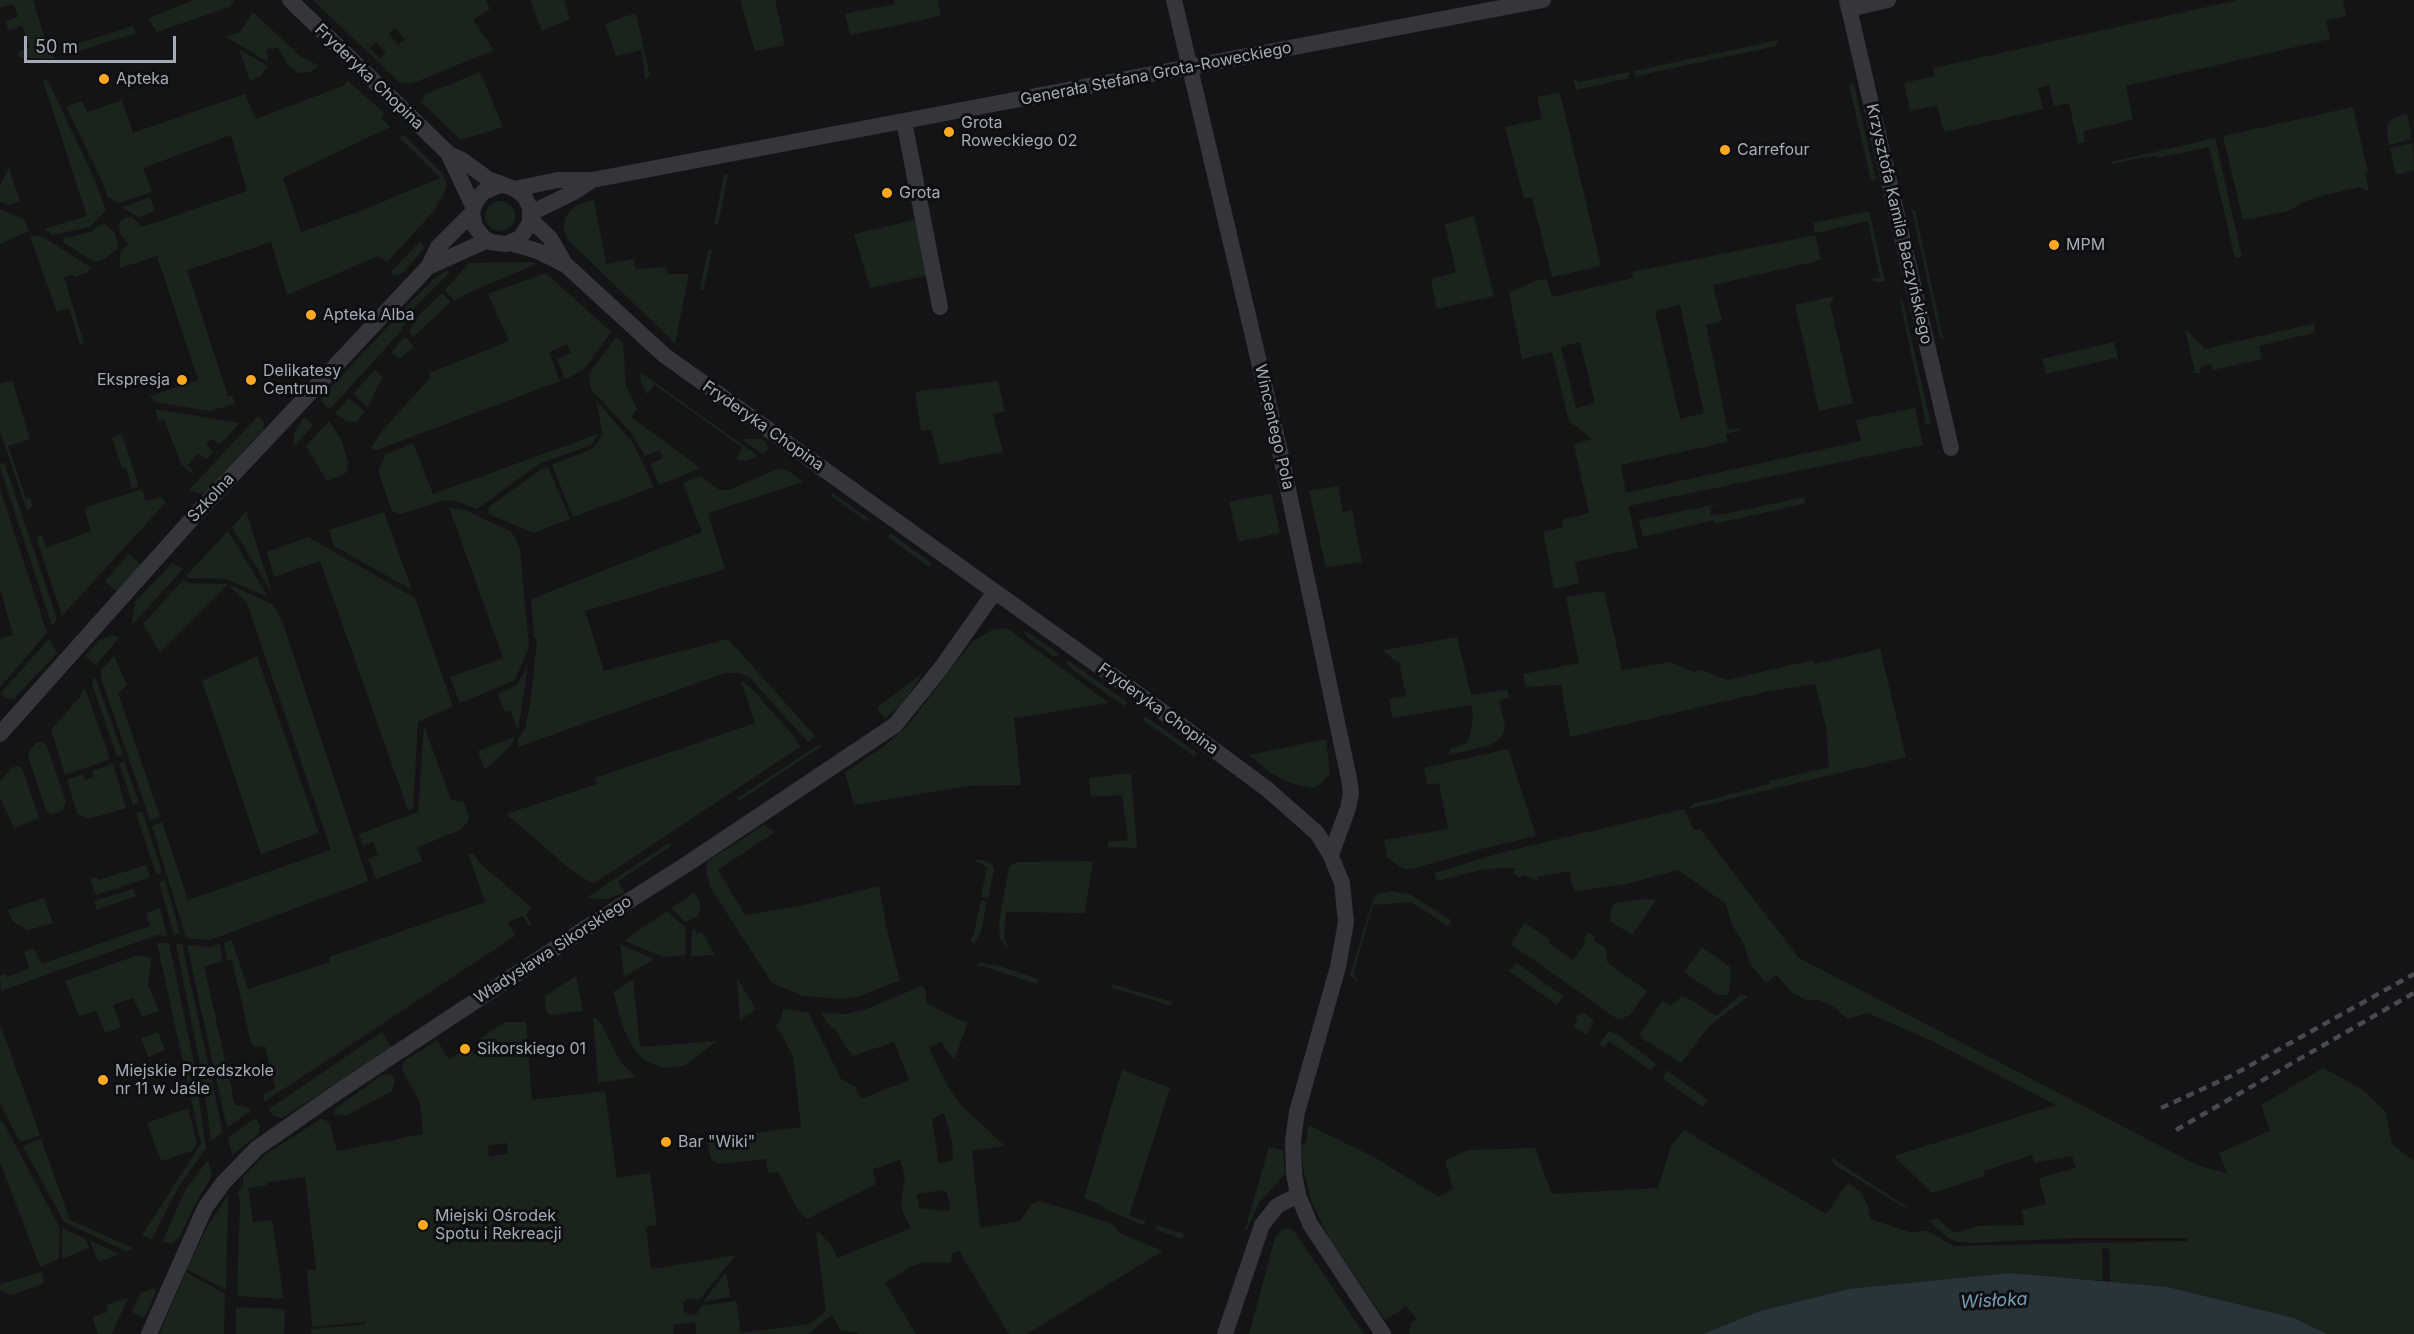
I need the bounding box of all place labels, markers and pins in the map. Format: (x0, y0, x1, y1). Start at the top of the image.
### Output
place label: Apteka (116, 69, 169, 89)
marker: Apteka (97, 72, 111, 86)
place label: Grota Roweckiego 02 (961, 113, 1077, 151)
marker: Grota Roweckiego 02 (942, 125, 956, 139)
place label: Carrefour (1737, 140, 1810, 160)
marker: Carrefour (1718, 143, 1732, 157)
place label: Grota (899, 183, 941, 203)
marker: Grota (880, 186, 894, 200)
place label: MPM (2066, 235, 2105, 255)
marker: MPM (2047, 238, 2061, 252)
place label: Apteka Alba (323, 305, 414, 325)
marker: Apteka Alba (304, 308, 318, 322)
place label: Delikatesy Centrum (263, 361, 341, 399)
place label: Ekspresja (97, 370, 170, 390)
marker: Ekspresja (175, 373, 189, 387)
marker: Delikatesy Centrum (244, 373, 258, 387)
place label: Sikorskiego 01 (477, 1039, 586, 1059)
marker: Sikorskiego 01 (458, 1042, 472, 1056)
place label: Miejskie Przedszkole nr 11 w Jaśle (115, 1061, 274, 1099)
marker: Miejskie Przedszkole nr 11 w Jaśle (96, 1073, 110, 1087)
place label: Bar "Wiki" (678, 1132, 755, 1152)
marker: Bar "Wiki" (659, 1135, 673, 1149)
place label: Miejski Ośrodek Spotu i Rekreacji (435, 1206, 562, 1244)
marker: Miejski Ośrodek Spotu i Rekreacji (416, 1218, 430, 1232)

